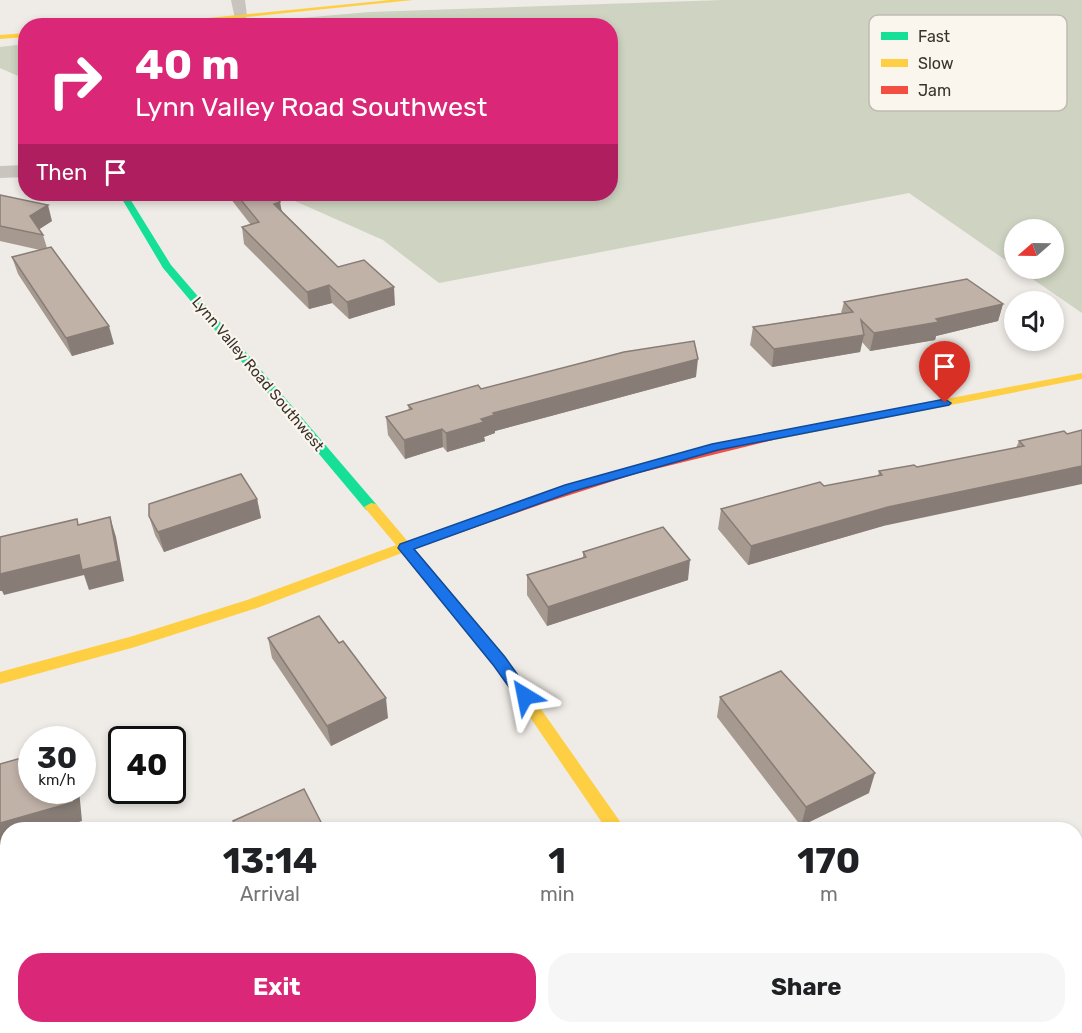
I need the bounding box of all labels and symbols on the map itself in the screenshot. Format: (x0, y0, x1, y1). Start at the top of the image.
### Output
legend (869, 15, 1067, 111)
text: Fast (918, 27, 950, 46)
text: Slow (918, 54, 954, 73)
text: Jam (918, 81, 951, 100)
north arrow (1004, 219, 1064, 279)
street label: Lynn Valley Road Southwest (188, 293, 328, 455)
pin (919, 341, 970, 403)
position arrow (493, 664, 557, 728)
speed limit sign: 40 (108, 726, 186, 804)

